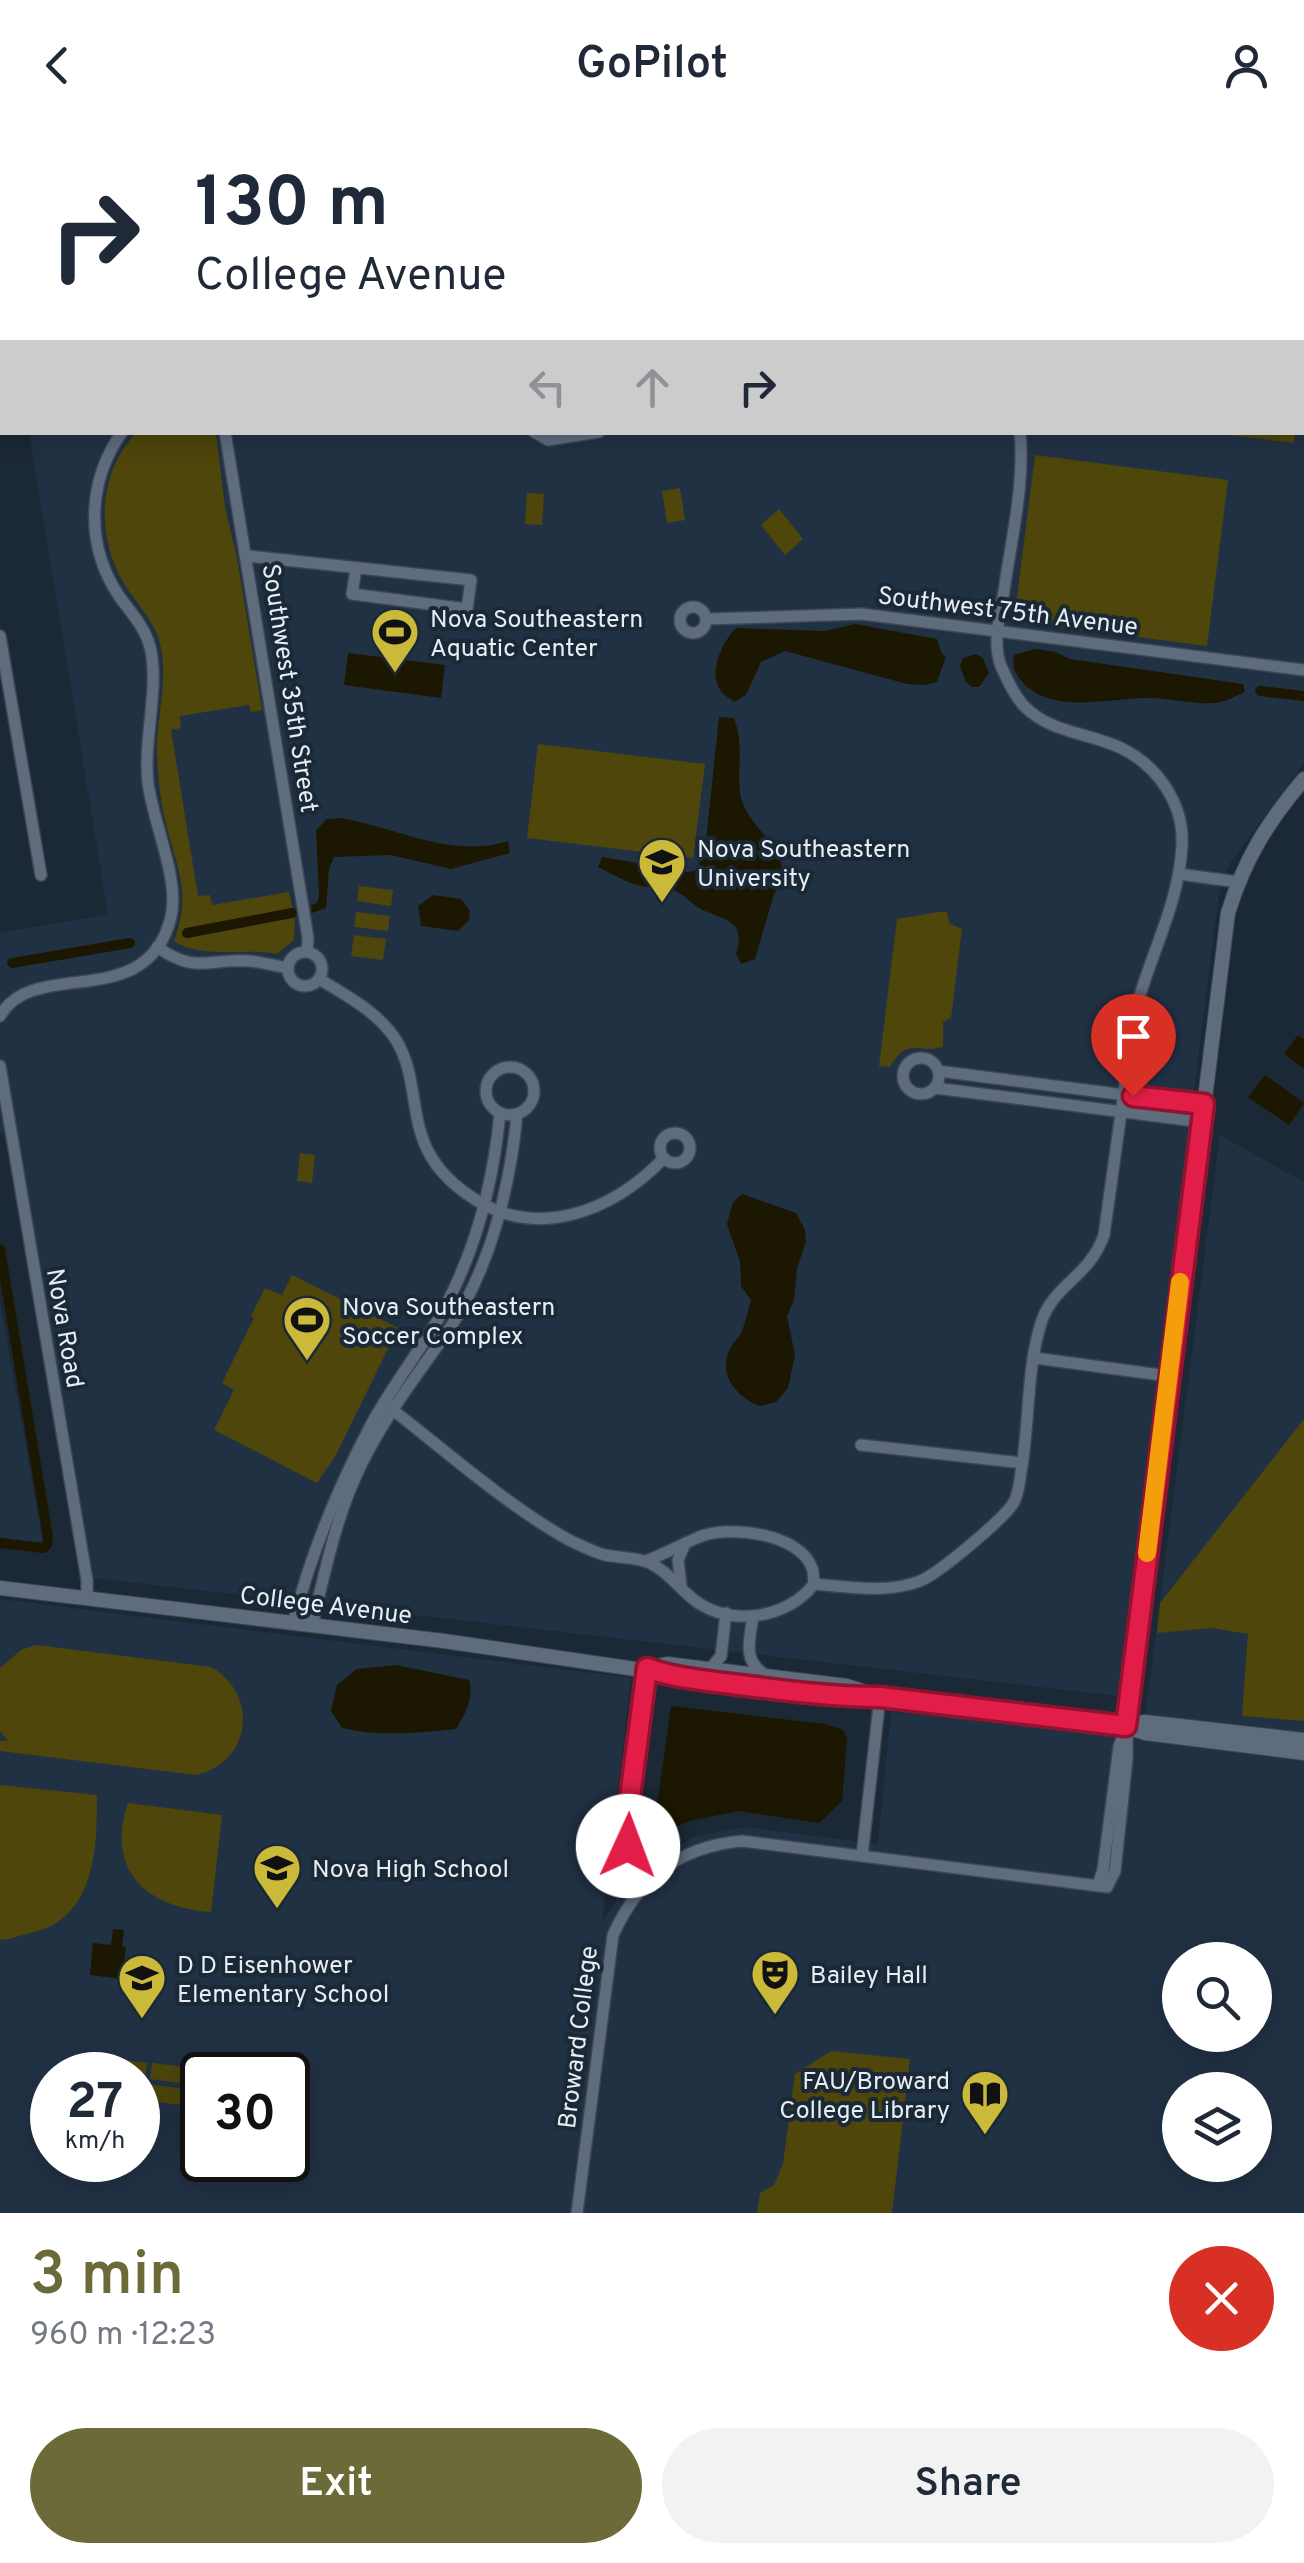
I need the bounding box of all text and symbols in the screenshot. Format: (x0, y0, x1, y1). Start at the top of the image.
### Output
text: GoPilot (576, 37, 728, 94)
icon: back (30, 38, 85, 93)
icon: person (1219, 38, 1274, 93)
text: 130 m (195, 162, 389, 251)
icon: right (30, 170, 160, 300)
text: College Avenue (195, 249, 507, 306)
icon: left (520, 360, 575, 415)
icon: ahead (625, 360, 680, 415)
icon: right (730, 360, 785, 415)
street label: Southwest 35th Street (253, 562, 323, 815)
street label: Southwest 75th Avenue (876, 581, 1140, 645)
place label: Nova Southeastern Aquatic Center (430, 605, 643, 666)
sports icon: Nova Southeastern Aquatic Center (369, 606, 421, 674)
place label: Nova Southeastern University (697, 835, 910, 896)
school or university icon: Nova Southeastern University (636, 836, 688, 904)
pin (1091, 994, 1176, 1097)
icon: arrive (1106, 1009, 1161, 1064)
street label: Nova Road (37, 1266, 89, 1391)
place label: Nova Southeastern Soccer Complex (342, 1293, 555, 1354)
sports icon: Nova Southeastern Soccer Complex (281, 1294, 333, 1362)
street label: College Avenue (238, 1581, 413, 1633)
position arrow (576, 1794, 680, 1898)
school or university icon: Nova High School (251, 1842, 303, 1910)
place label: Nova High School (312, 1855, 509, 1887)
map controls (1162, 1942, 1272, 2182)
button: search (1162, 1942, 1272, 2052)
street label: Broward College (553, 1944, 607, 2131)
theatre icon: Bailey Hall (749, 1948, 801, 2016)
place label: D D Eisenhower Elementary School (177, 1951, 389, 2012)
school or university icon: D D Eisenhower Elementary School (116, 1952, 168, 2020)
place label: Bailey Hall (810, 1961, 928, 1993)
speed limit sign: 30 (180, 2052, 310, 2182)
place label: FAU/Broward College Library (779, 2067, 950, 2128)
library icon: FAU/Broward College Library (959, 2068, 1011, 2136)
button: layers (1162, 2072, 1272, 2182)
text: 27 (67, 2073, 123, 2136)
text: km/h (65, 2126, 125, 2158)
text: 3 min (30, 2240, 184, 2316)
button: close (1169, 2246, 1274, 2351)
text: 960 m · 12:23 (30, 2316, 216, 2356)
button: Exit (30, 2428, 642, 2543)
button: Share (662, 2428, 1274, 2543)

